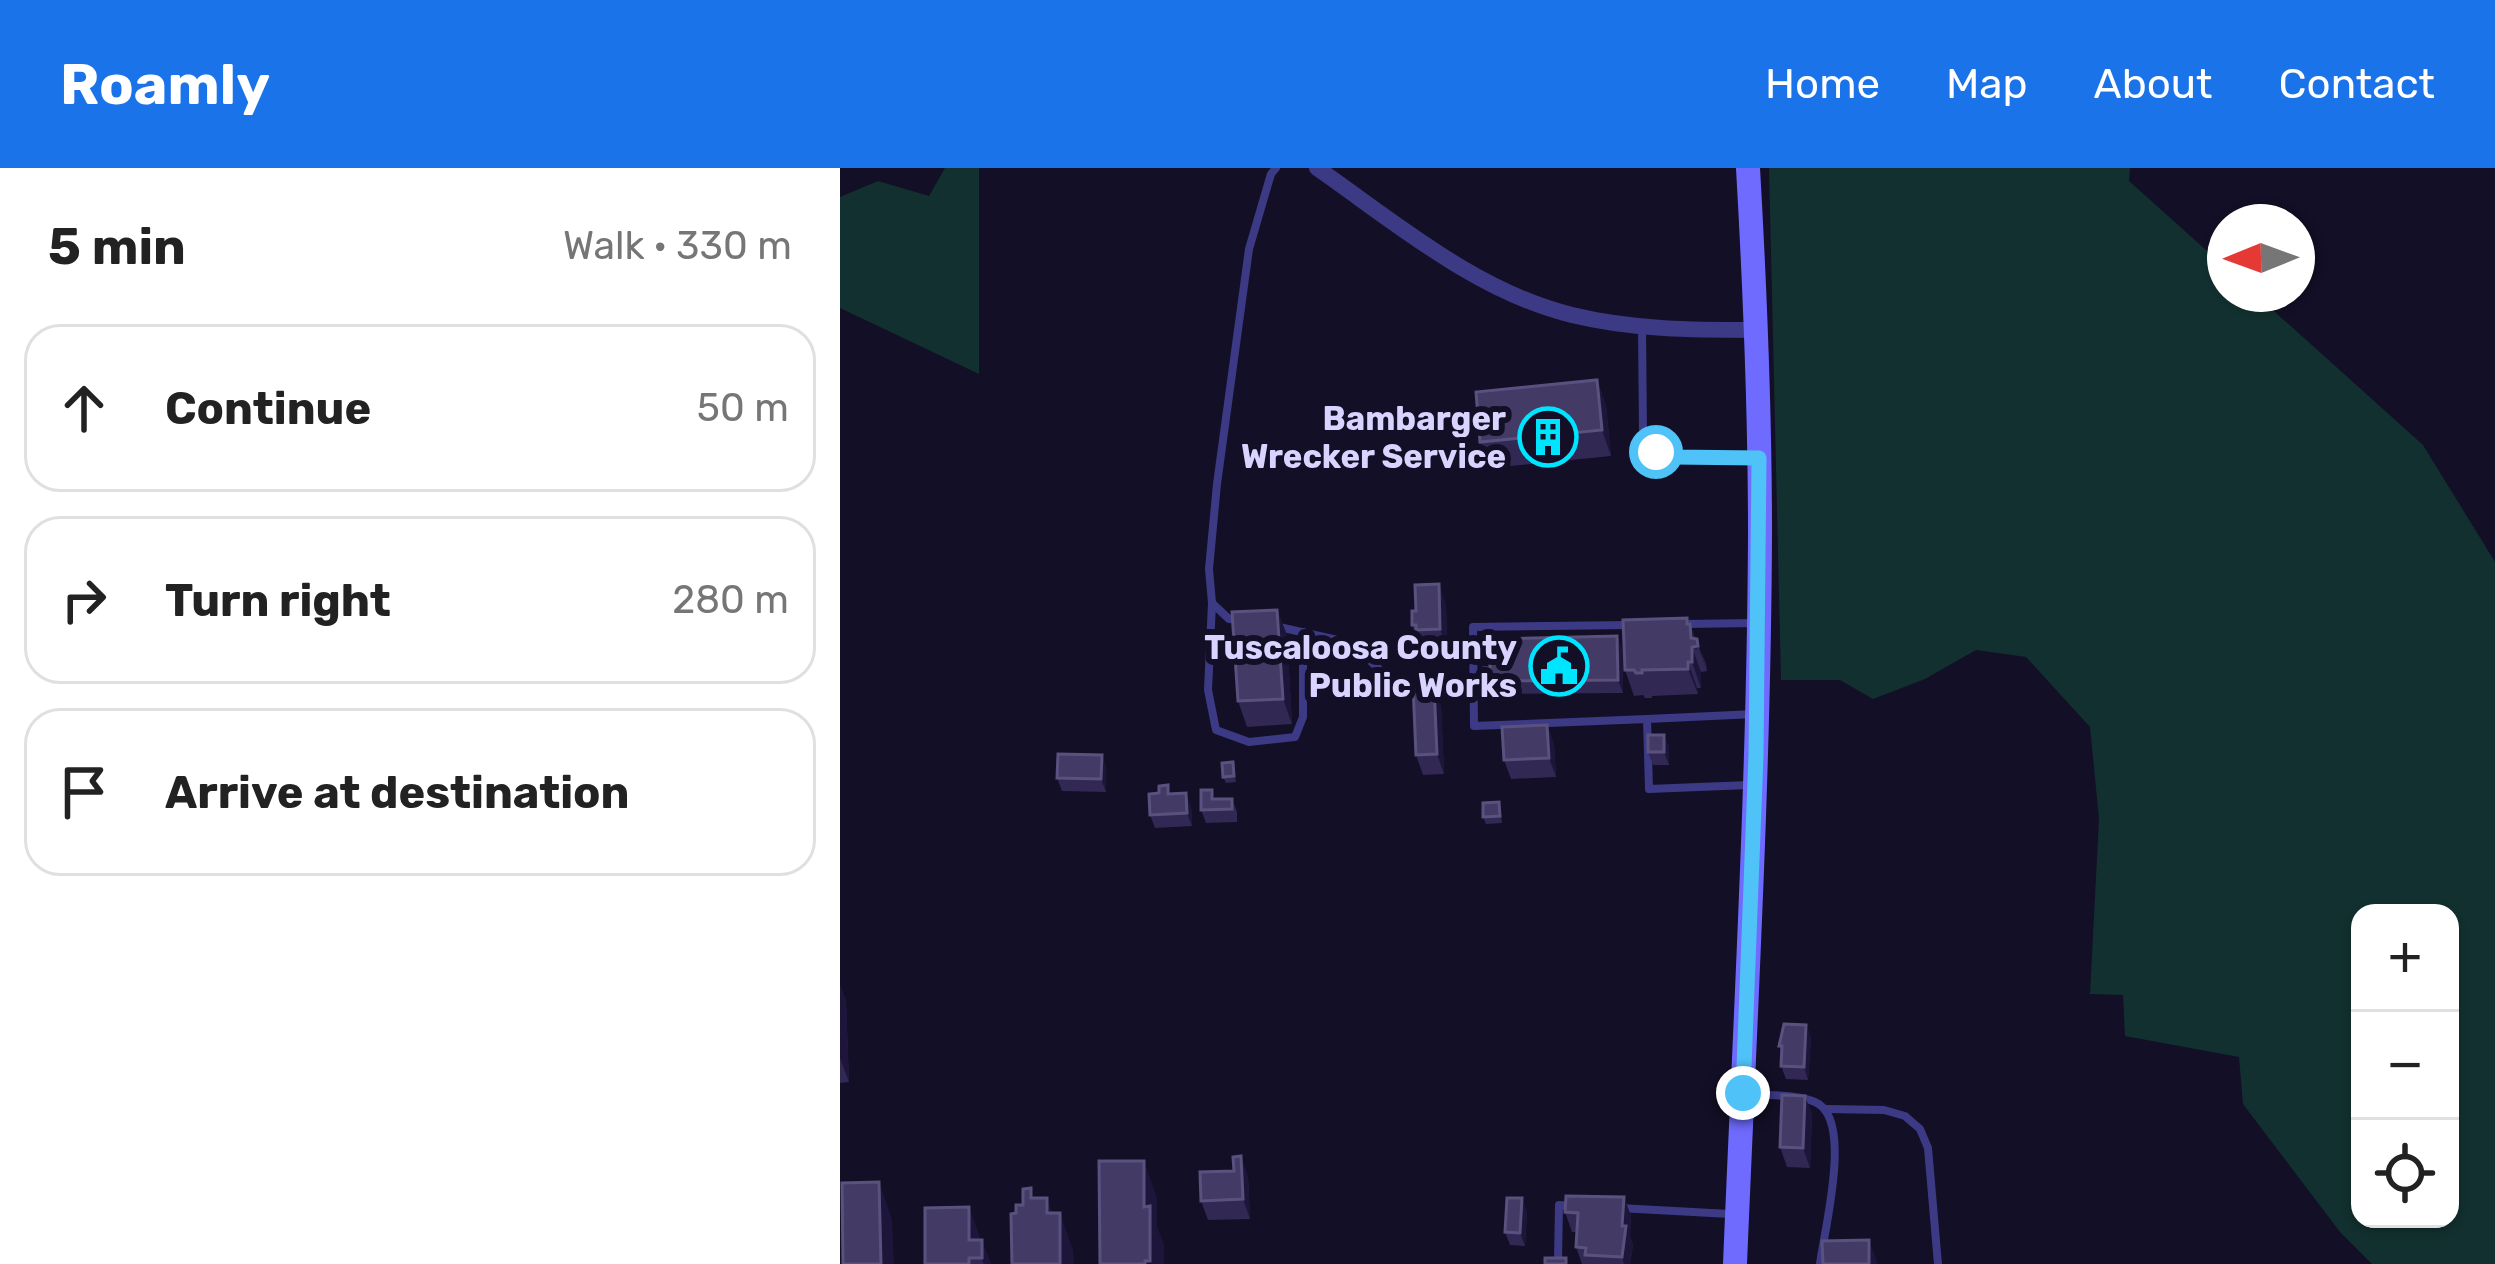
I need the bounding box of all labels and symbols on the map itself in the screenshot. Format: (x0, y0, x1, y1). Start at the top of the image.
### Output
north arrow (2207, 204, 2315, 312)
place label: Bambarger Wrecker Service (1241, 399, 1506, 476)
building icon: Bambarger Wrecker Service (1517, 406, 1579, 468)
route start (1629, 425, 1683, 479)
place label: Tuscaloosa County Public Works (1204, 628, 1517, 705)
public building icon: Tuscaloosa County Public Works (1528, 635, 1590, 697)
route end (1716, 1066, 1770, 1120)

